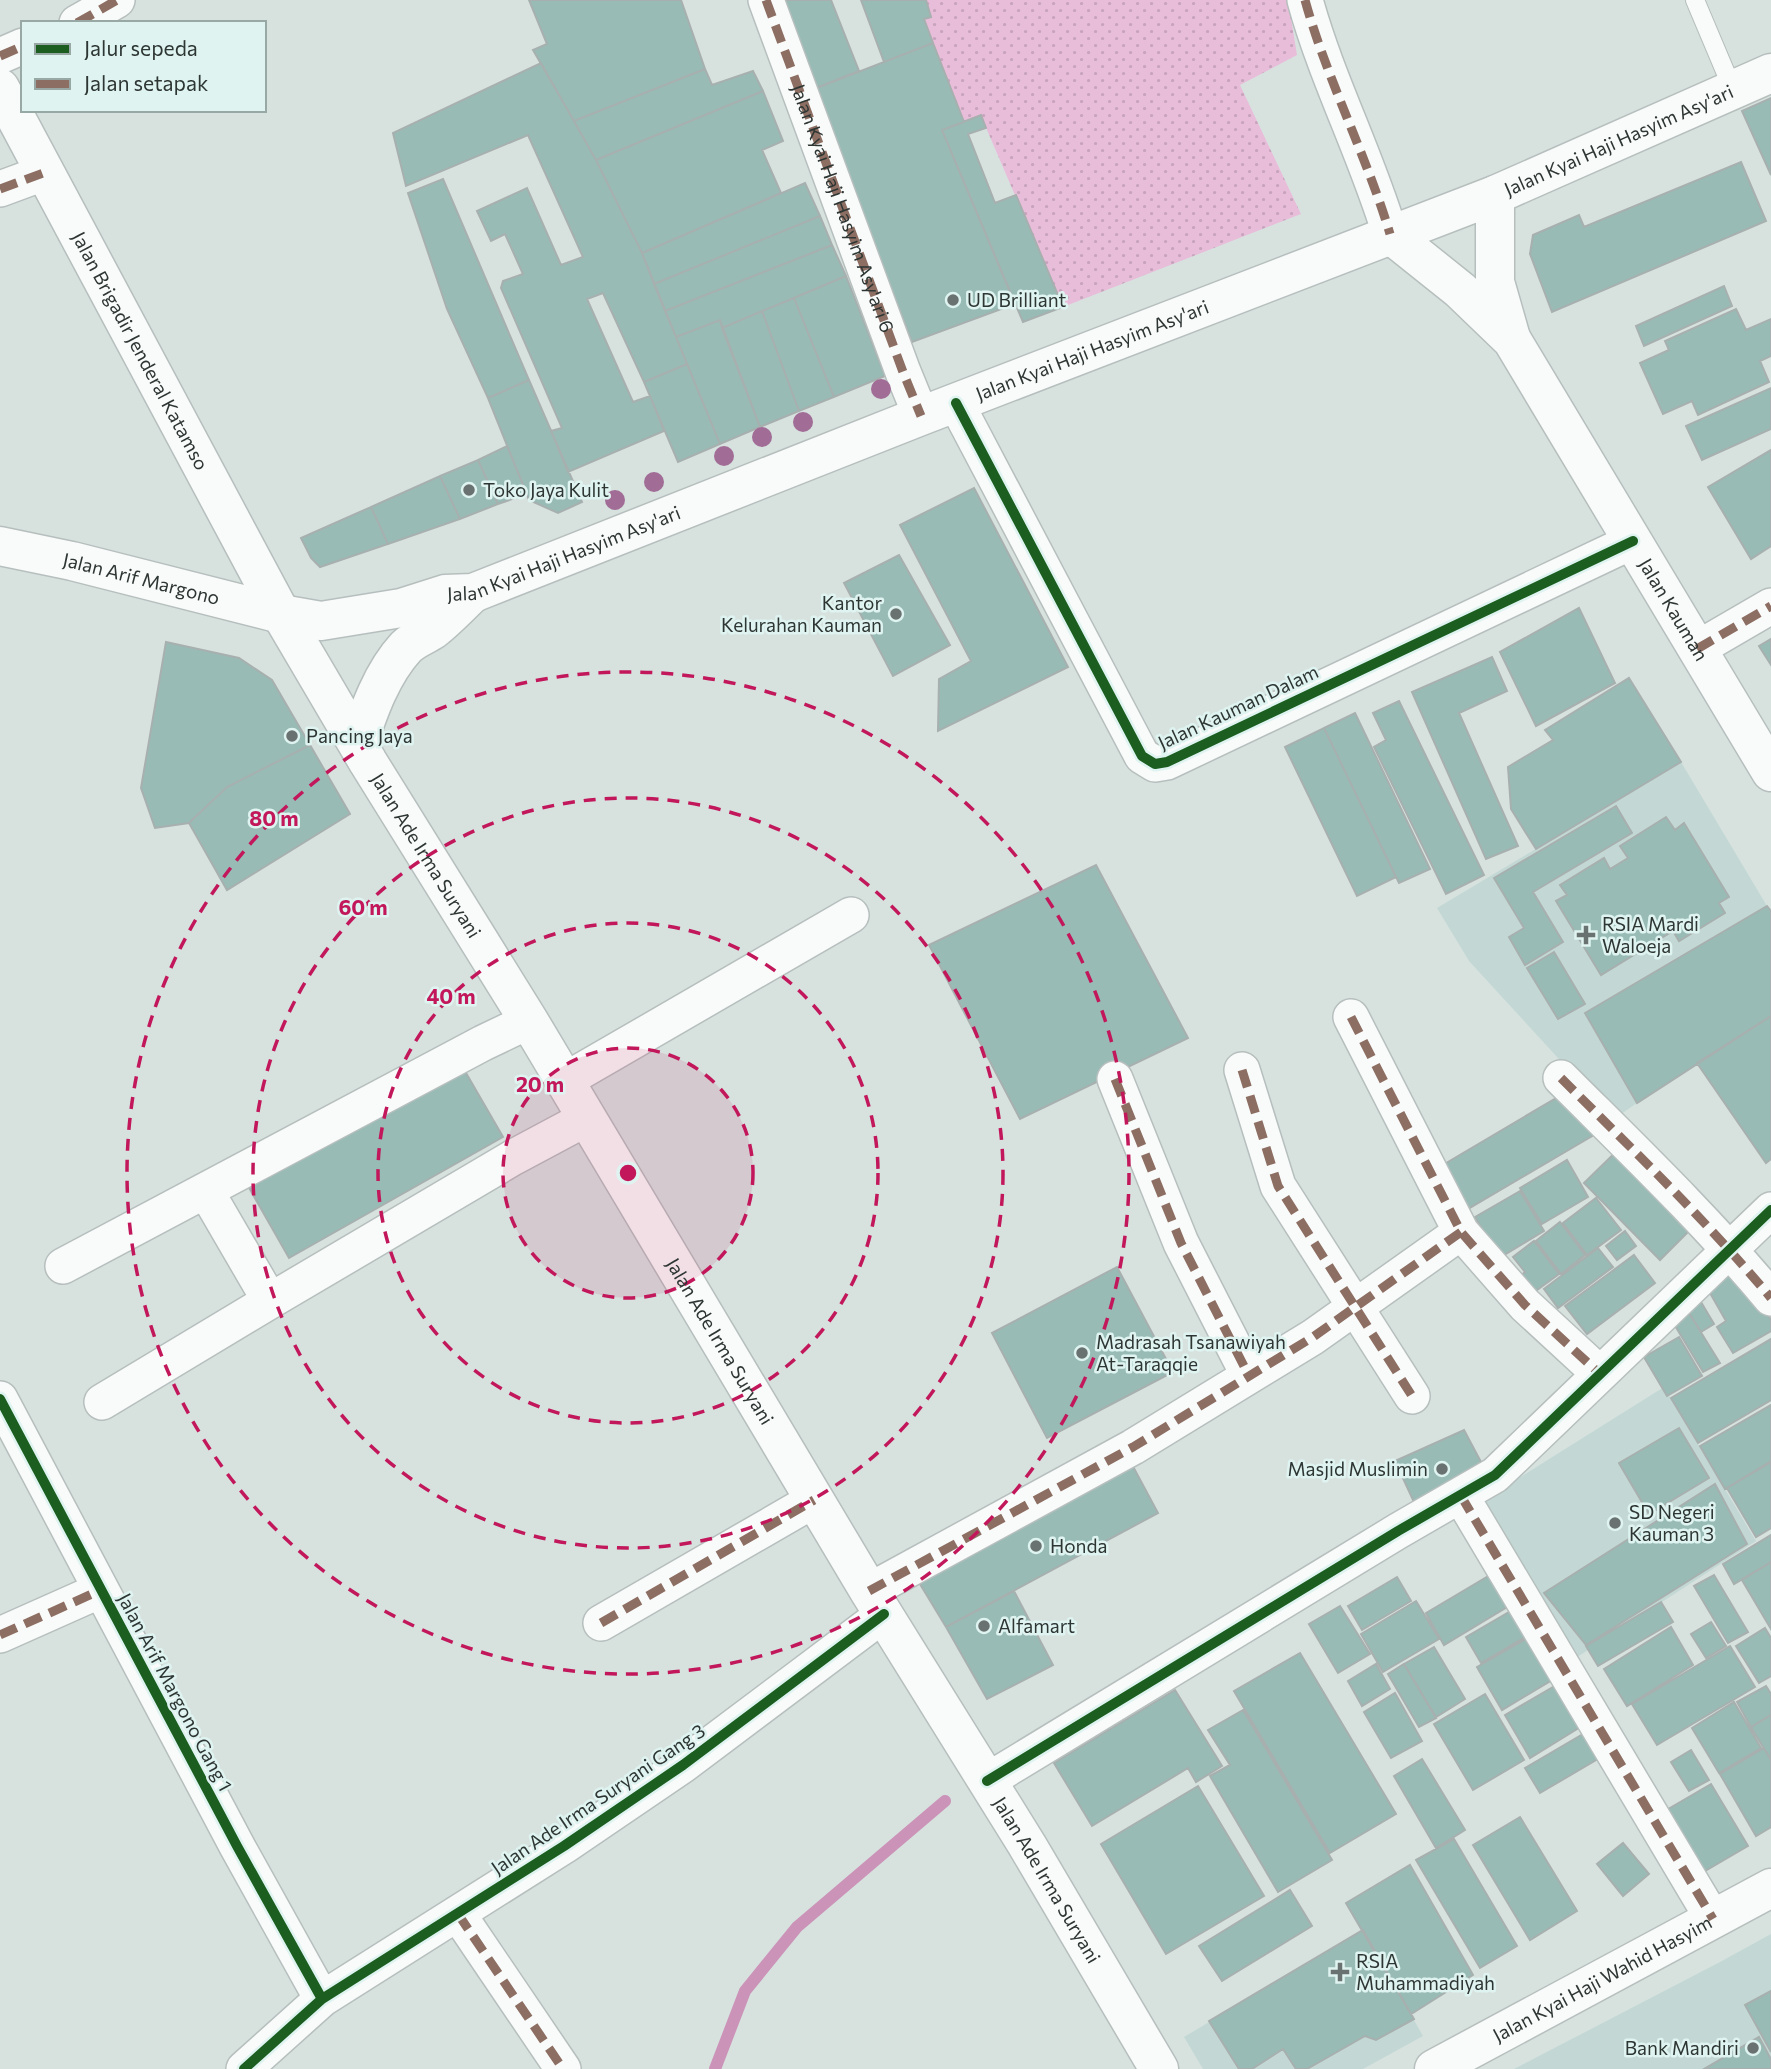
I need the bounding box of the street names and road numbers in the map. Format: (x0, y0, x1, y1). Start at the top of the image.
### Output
street label: Jalan Kyai Haji Hasyim Asy'ari (1500, 79, 1736, 201)
street label: Jalan Kyai Haji Hasyim Asy'ari 6 (787, 81, 899, 336)
street label: Jalan Brigadir Jenderal Katamso (68, 227, 214, 474)
street label: Jalan Kyai Haji Hasyim Asy'ari (972, 294, 1212, 405)
street label: Jalan Kyai Haji Hasyim Asy'ari (447, 500, 683, 605)
street label: Jalan Arif Margono (61, 547, 222, 609)
street label: Jalan Kauman (1634, 554, 1714, 665)
street label: Jalan Kauman Dalam (1154, 659, 1322, 754)
street label: Jalan Ade Irma Suryani (367, 768, 486, 942)
street label: Jalan Ade Irma Suryani (662, 1254, 779, 1429)
street label: Jalan Arif Margono Gang 1 (113, 1589, 238, 1795)
street label: Jalan Ade Irma Suryani Gang 3 (486, 1718, 709, 1879)
street label: Jalan Ade Irma Suryani (989, 1792, 1106, 1967)
street label: Jalan Kyai Haji Wahid Hasyim (1489, 1910, 1716, 2046)

